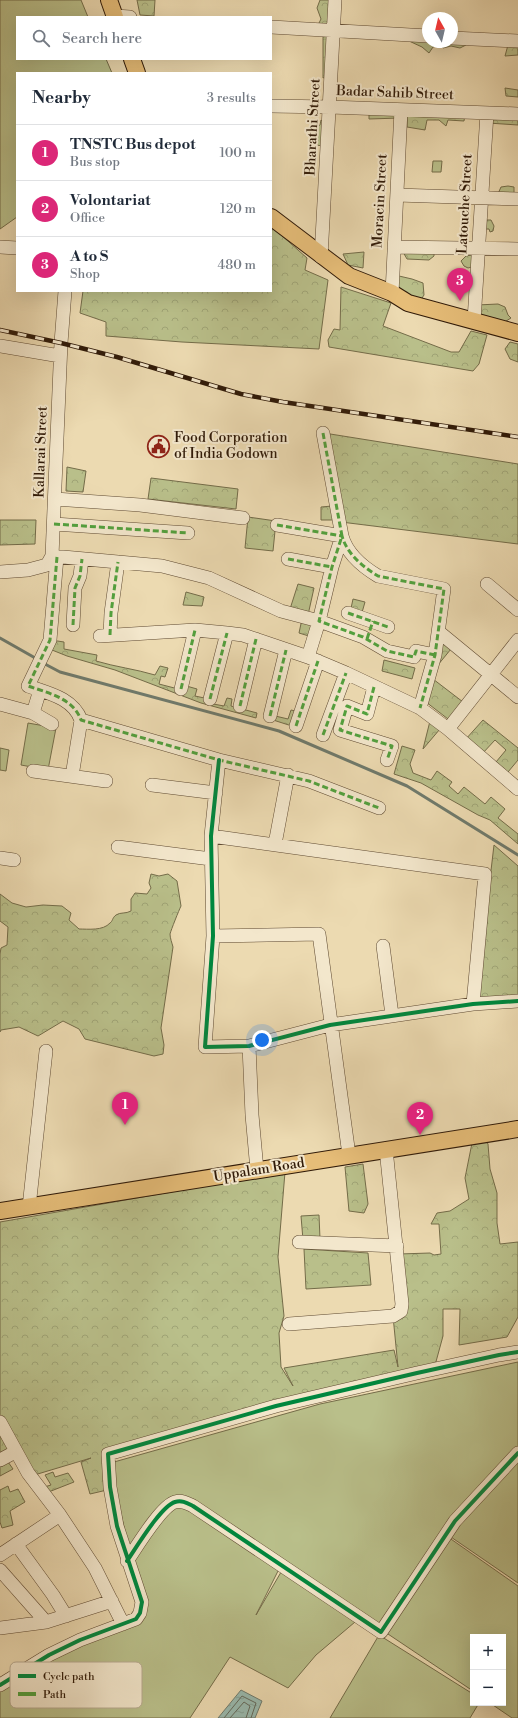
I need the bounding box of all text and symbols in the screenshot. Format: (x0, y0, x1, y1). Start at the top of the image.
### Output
north arrow (422, 12, 458, 48)
search box (16, 16, 272, 60)
icon: search (30, 27, 52, 49)
text: Search here (62, 29, 142, 48)
street label: Bharathi Street (301, 78, 325, 177)
street label: Badar Sahib Street (335, 82, 454, 104)
text: Nearby (32, 87, 91, 109)
text: 3 results (207, 90, 256, 106)
text: TNSTC Bus depot (70, 135, 196, 154)
text: 1 (42, 145, 48, 161)
text: 100 m (220, 145, 256, 161)
street label: Moracin Street (369, 153, 391, 249)
street label: Latouche Street (453, 153, 477, 255)
text: Bus stop (70, 154, 120, 170)
text: Volontariat (70, 191, 151, 210)
text: 2 (41, 201, 49, 217)
text: 120 m (220, 201, 256, 217)
text: Office (70, 210, 105, 226)
text: A to S (70, 247, 108, 266)
text: 3 (41, 257, 49, 273)
text: 480 m (218, 257, 256, 273)
text: Shop (70, 266, 100, 282)
pin: 3 (447, 268, 473, 301)
street label: Kallarai Street (30, 406, 52, 498)
place label: Food Corporation of India Godown (174, 429, 288, 463)
public building icon: Food Corporation of India Godown (146, 433, 172, 459)
your location (252, 1030, 272, 1050)
pin: 1 (112, 1092, 138, 1125)
pin: 2 (407, 1102, 433, 1135)
street label: Uppalam Road (212, 1154, 306, 1186)
map controls (470, 1634, 506, 1706)
button: + (470, 1634, 506, 1670)
legend (10, 1662, 142, 1708)
text: Cycle path (43, 1670, 95, 1684)
button: − (470, 1670, 506, 1706)
text: Path (43, 1688, 67, 1702)

